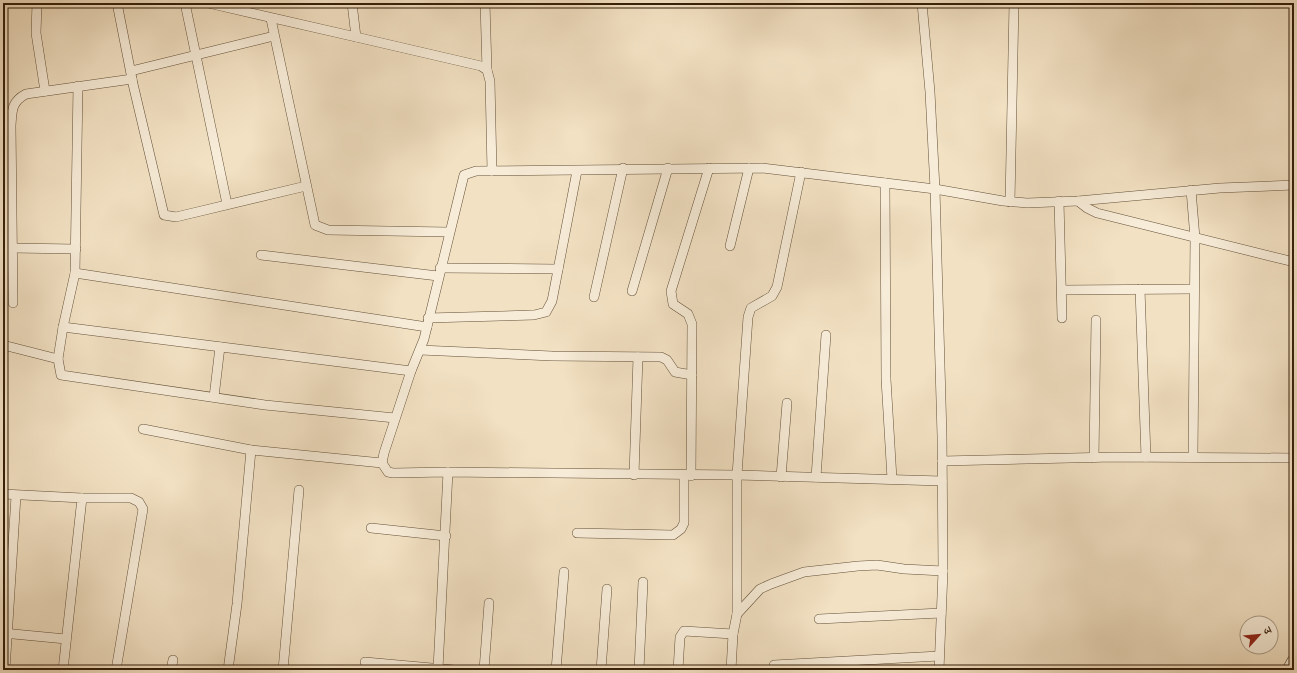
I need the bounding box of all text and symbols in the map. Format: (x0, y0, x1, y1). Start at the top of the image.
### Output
north arrow (1239, 615, 1279, 655)
text: उ (1260, 624, 1275, 637)

